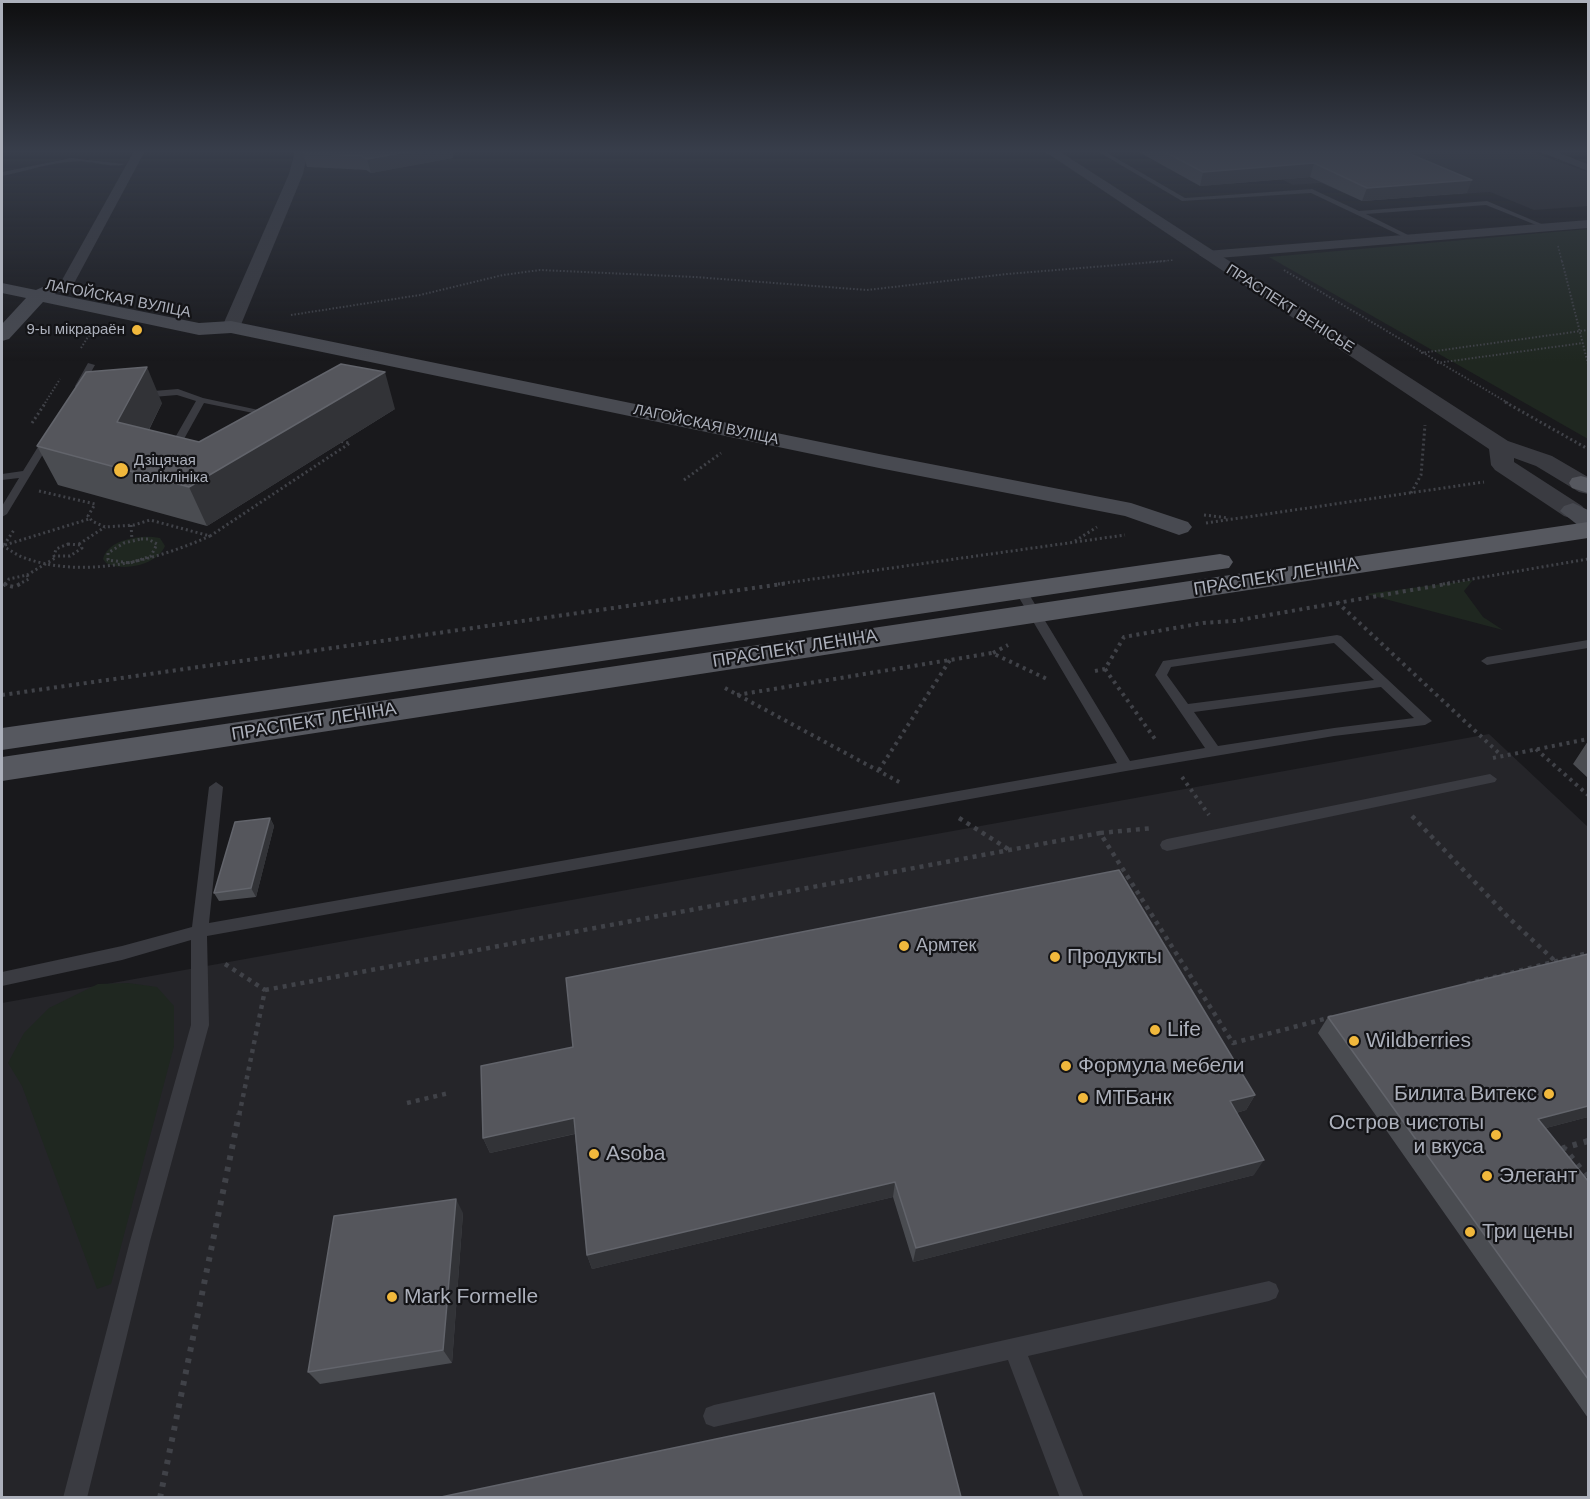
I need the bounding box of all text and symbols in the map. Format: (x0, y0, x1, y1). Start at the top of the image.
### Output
street label: ПРАСПЕКТ ВЕНІСЬЕ (1223, 261, 1357, 357)
street label: ЛАГОЙСКАЯ ВУЛІЦА (44, 276, 192, 322)
place label: 9-ы мікрараён (27, 321, 125, 339)
marker: 9-ы мікрараён (130, 323, 144, 337)
street label: ЛАГОЙСКАЯ ВУЛІЦА (632, 401, 780, 449)
place label: Дзіцячая паліклініка (134, 452, 208, 487)
marker: Дзіцячая паліклініка (112, 461, 130, 479)
street label: ПРАСПЕКТ ЛЕНІНА (1192, 553, 1360, 601)
street label: ПРАСПЕКТ ЛЕНІНА (711, 625, 879, 673)
street label: ПРАСПЕКТ ЛЕНІНА (230, 698, 398, 746)
place label: Армтек (916, 935, 976, 957)
marker: Армтек (897, 939, 911, 953)
place label: Продукты (1067, 944, 1162, 970)
marker: Продукты (1048, 950, 1062, 964)
place label: Life (1167, 1017, 1201, 1043)
marker: Life (1148, 1023, 1162, 1037)
place label: Wildberries (1366, 1028, 1471, 1054)
marker: Wildberries (1347, 1034, 1361, 1048)
place label: Формула мебели (1078, 1053, 1244, 1079)
marker: Формула мебели (1059, 1059, 1073, 1073)
place label: Билита Витекс (1394, 1081, 1537, 1107)
place label: МТБанк (1095, 1085, 1172, 1111)
marker: Билита Витекс (1542, 1087, 1556, 1101)
marker: МТБанк (1076, 1091, 1090, 1105)
place label: Остров чистоты и вкуса (1329, 1110, 1484, 1160)
marker: Остров чистоты и вкуса (1489, 1128, 1503, 1142)
place label: Asoba (606, 1141, 666, 1167)
marker: Asoba (587, 1147, 601, 1161)
place label: Элегант (1499, 1163, 1577, 1189)
marker: Элегант (1480, 1169, 1494, 1183)
place label: Три цены (1482, 1219, 1573, 1245)
marker: Три цены (1463, 1225, 1477, 1239)
place label: Mark Formelle (404, 1284, 538, 1310)
marker: Mark Formelle (385, 1290, 399, 1304)

